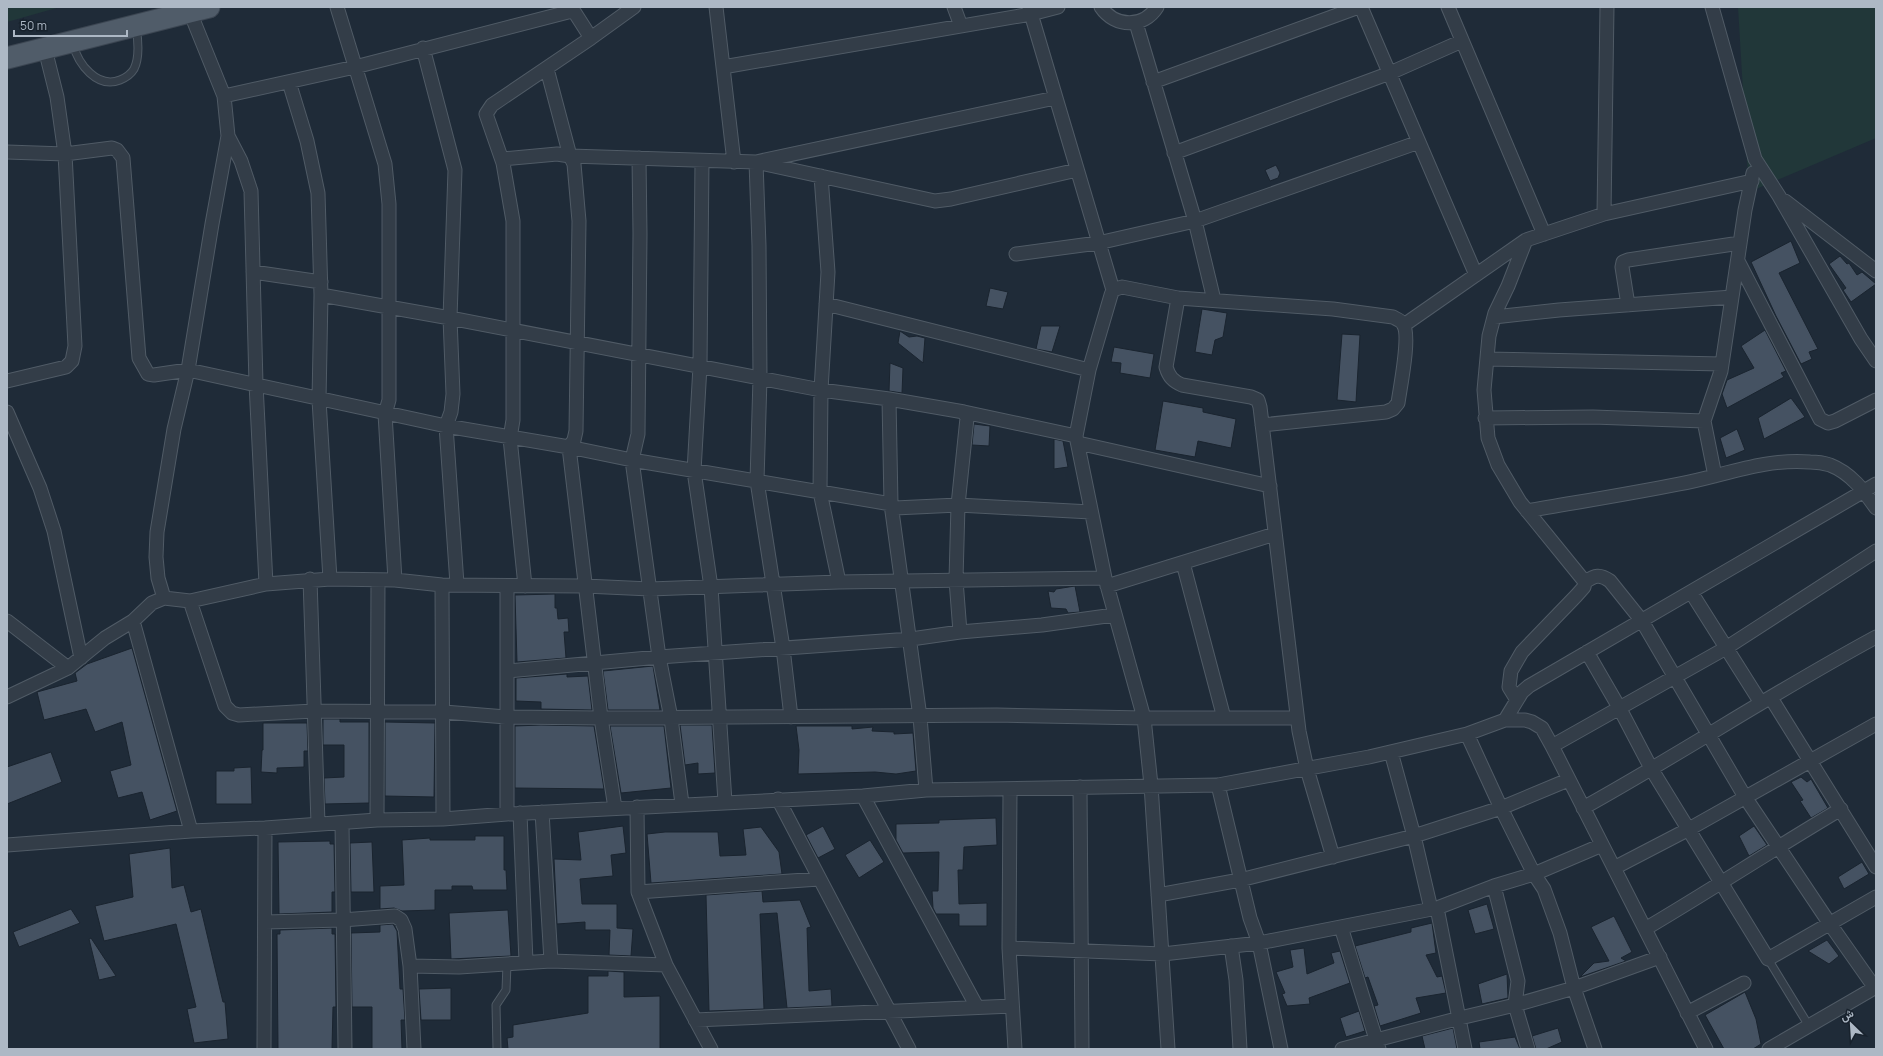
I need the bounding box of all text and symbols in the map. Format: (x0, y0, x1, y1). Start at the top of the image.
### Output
scale bar (14, 12, 127, 38)
text: 50 m (20, 17, 47, 34)
north arrow (1831, 1004, 1871, 1044)
text: ش (1837, 1005, 1856, 1024)

